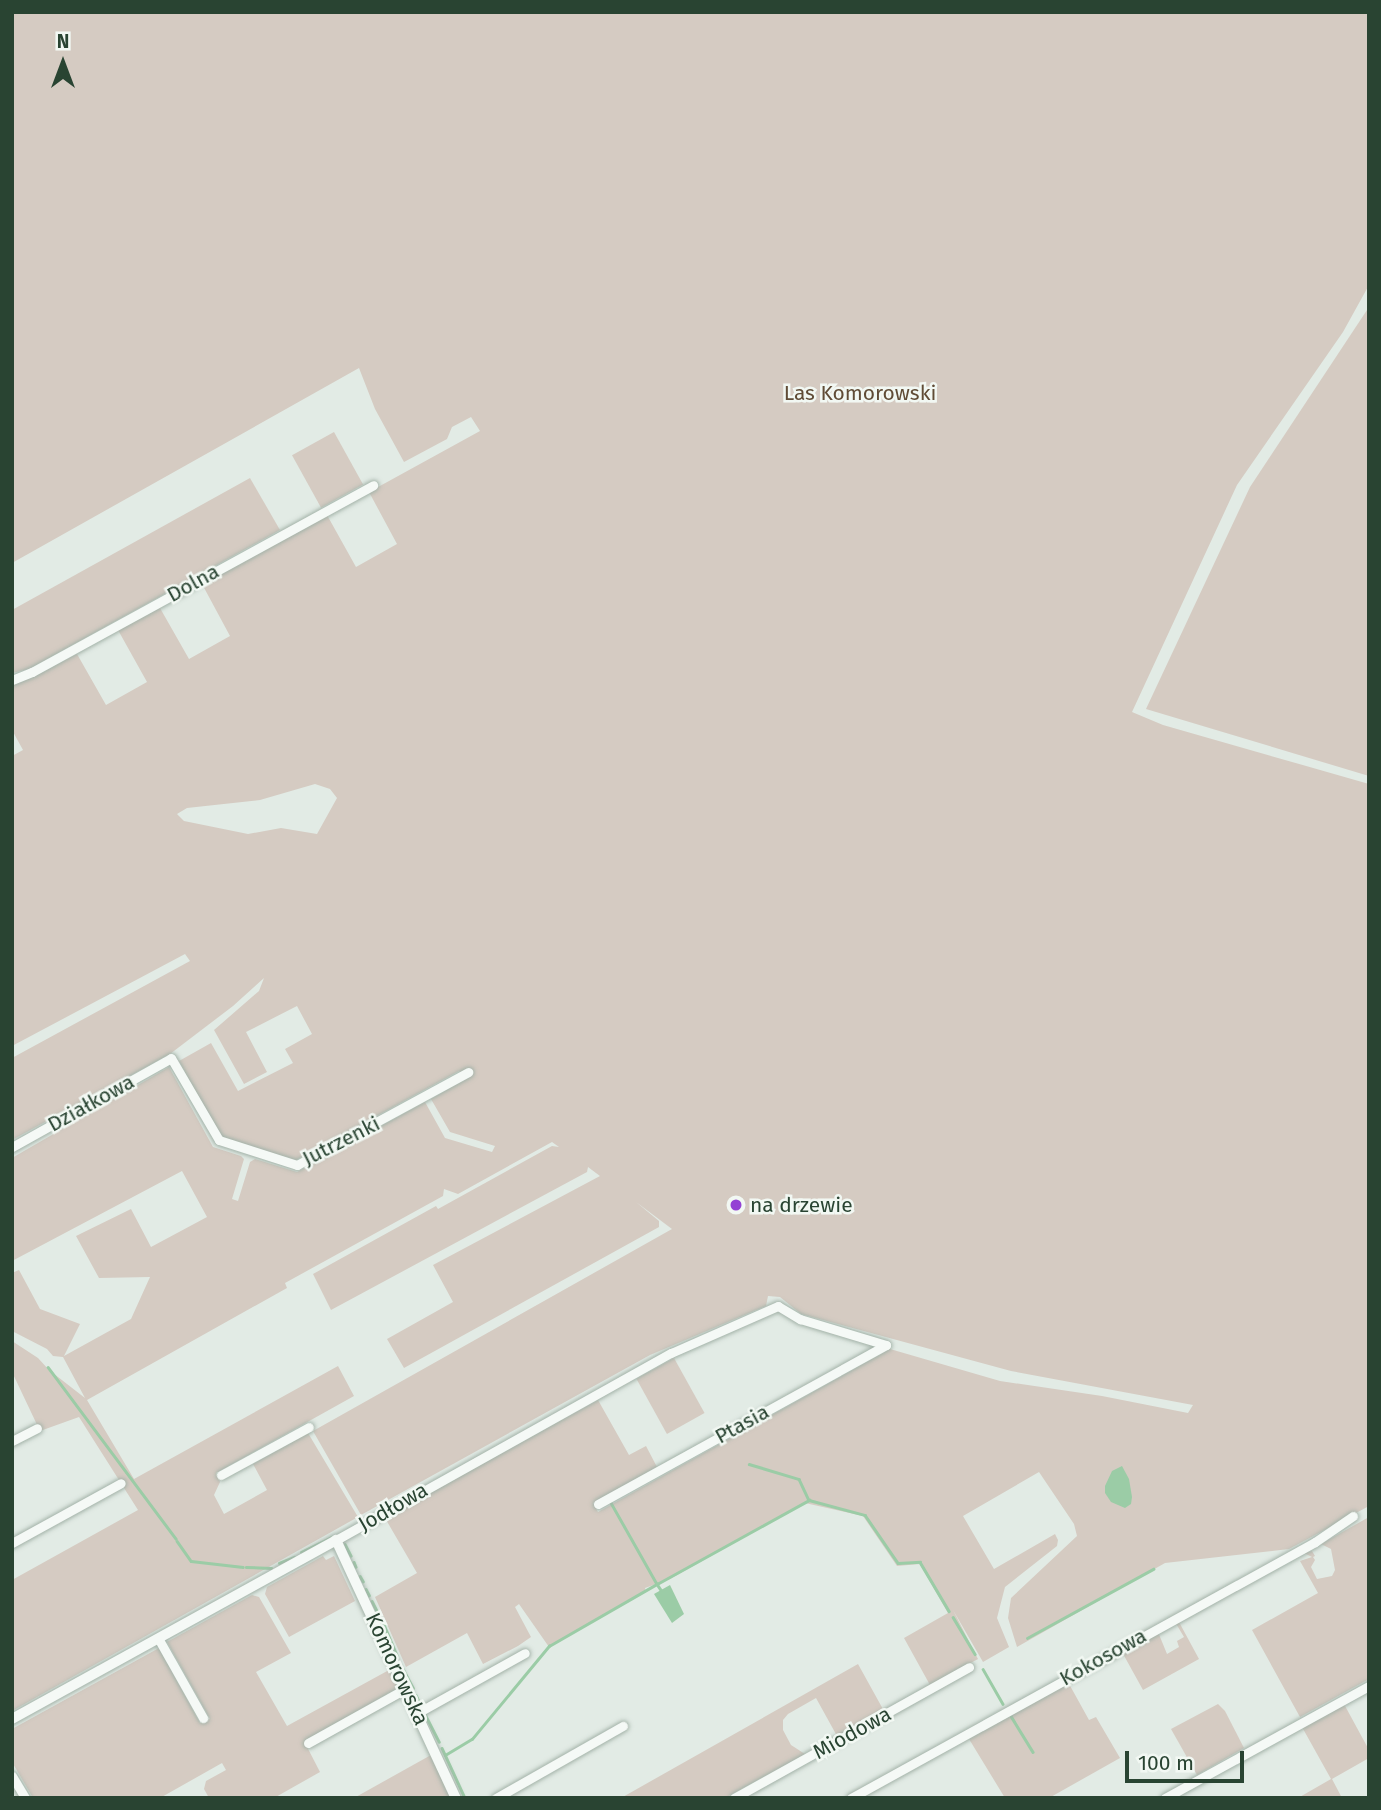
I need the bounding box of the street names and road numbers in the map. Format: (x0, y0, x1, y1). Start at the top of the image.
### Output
street label: Dolna (163, 558, 223, 608)
street label: Działkowa (43, 1069, 139, 1137)
street label: Jutrzenki (298, 1111, 384, 1171)
street label: Ptasia (711, 1399, 773, 1449)
street label: Jodłowa (354, 1477, 432, 1537)
street label: Komorowska (360, 1609, 434, 1729)
street label: Kokosowa (1055, 1623, 1151, 1691)
street label: Miodowa (808, 1701, 896, 1765)

